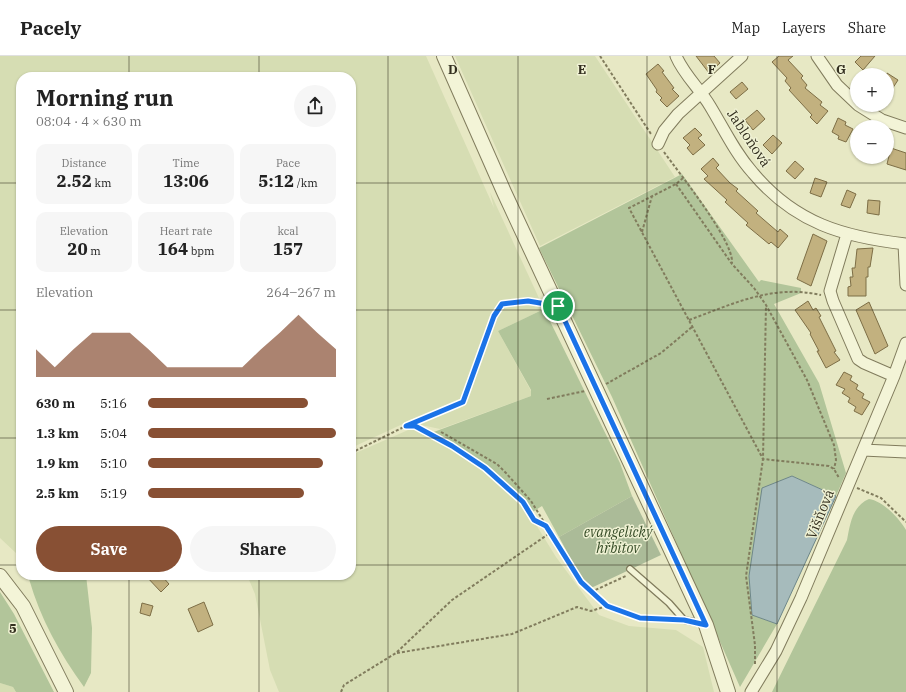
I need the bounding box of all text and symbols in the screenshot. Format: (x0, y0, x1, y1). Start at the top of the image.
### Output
text: Pacely (20, 16, 81, 40)
text: Map (732, 19, 760, 37)
text: Layers (782, 19, 826, 37)
text: Share (848, 19, 886, 37)
text: D (448, 61, 458, 78)
text: E (578, 61, 586, 78)
text: F (708, 61, 716, 78)
text: G (836, 61, 846, 78)
map controls (850, 68, 894, 164)
button: + (850, 68, 894, 112)
text: Morning run (36, 83, 174, 112)
button: share (294, 85, 336, 127)
street label: Jabloňová (723, 106, 775, 171)
text: 08:04 · 4 × 630 m (36, 113, 142, 130)
button: − (850, 120, 894, 164)
text: Distance (62, 156, 106, 170)
text: Time (172, 156, 200, 170)
text: Pace (276, 156, 300, 170)
text: 2.52 (57, 170, 92, 192)
text: 13:06 (163, 170, 209, 192)
text: 5:12 (258, 170, 294, 192)
text: km (92, 176, 111, 190)
text: /km (294, 176, 318, 190)
text: Elevation (60, 224, 108, 238)
text: Heart rate (160, 224, 212, 238)
text: kcal (277, 224, 299, 238)
text: 20 (67, 238, 88, 260)
text: 164 (158, 238, 188, 260)
text: 157 (273, 238, 303, 260)
text: m (88, 244, 101, 258)
text: bpm (188, 244, 214, 258)
text: Elevation (36, 284, 93, 301)
text: 264–267 m (266, 284, 336, 301)
pin (541, 289, 575, 323)
icon: arrive (547, 295, 569, 317)
text: 630 m (36, 395, 75, 412)
text: 5:16 (100, 395, 127, 412)
text: 1.3 km (36, 425, 79, 442)
text: 5:04 (100, 425, 127, 442)
text: 1.9 km (36, 455, 79, 472)
text: 5:10 (100, 455, 127, 472)
text: 2.5 km (36, 485, 79, 502)
text: 5:19 (100, 485, 127, 502)
street label: Višňová (802, 486, 838, 541)
park label: evangelický hřbitov (584, 523, 654, 557)
button: Save (36, 526, 182, 572)
button: Share (190, 526, 336, 572)
text: 5 (9, 620, 17, 637)

